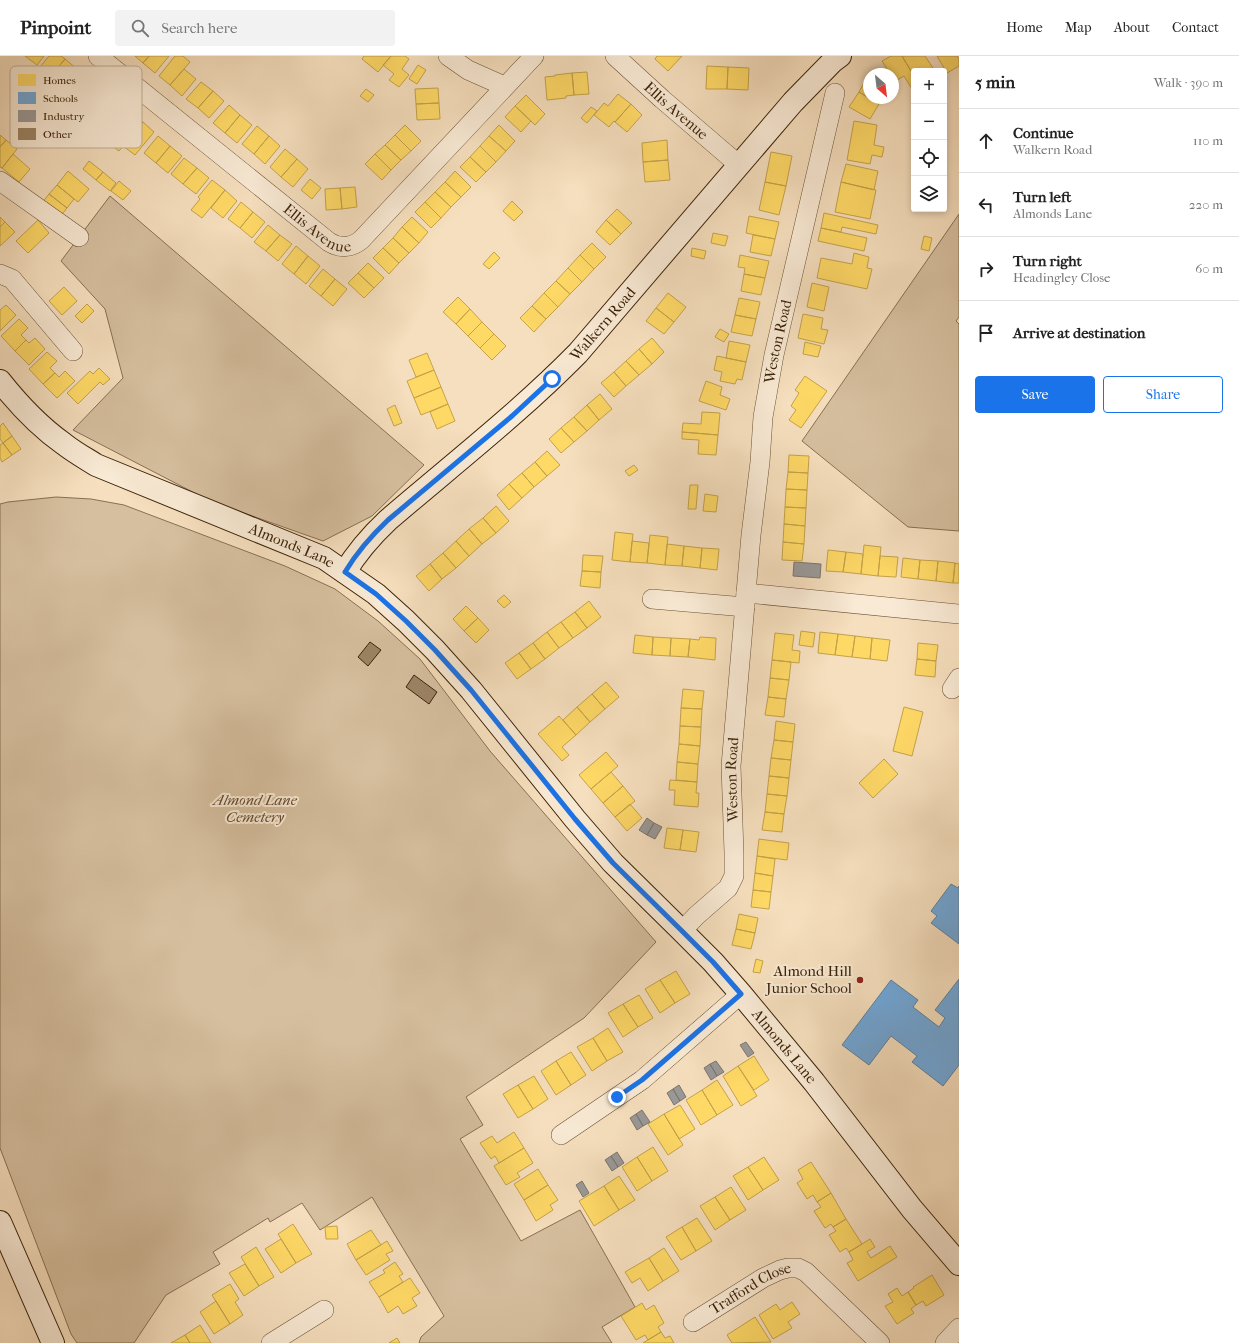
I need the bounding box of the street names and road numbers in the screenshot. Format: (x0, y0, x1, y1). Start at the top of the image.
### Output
street label: Ellis Avenue (640, 78, 712, 144)
street label: Ellis Avenue (280, 200, 353, 256)
street label: Walkern Road (566, 283, 640, 365)
street label: Weston Road (760, 297, 796, 386)
street label: Almonds Lane (245, 519, 339, 572)
street label: Weston Road (722, 736, 743, 823)
street label: Almonds Lane (748, 1005, 821, 1088)
street label: Trafford Close (706, 1258, 793, 1318)

